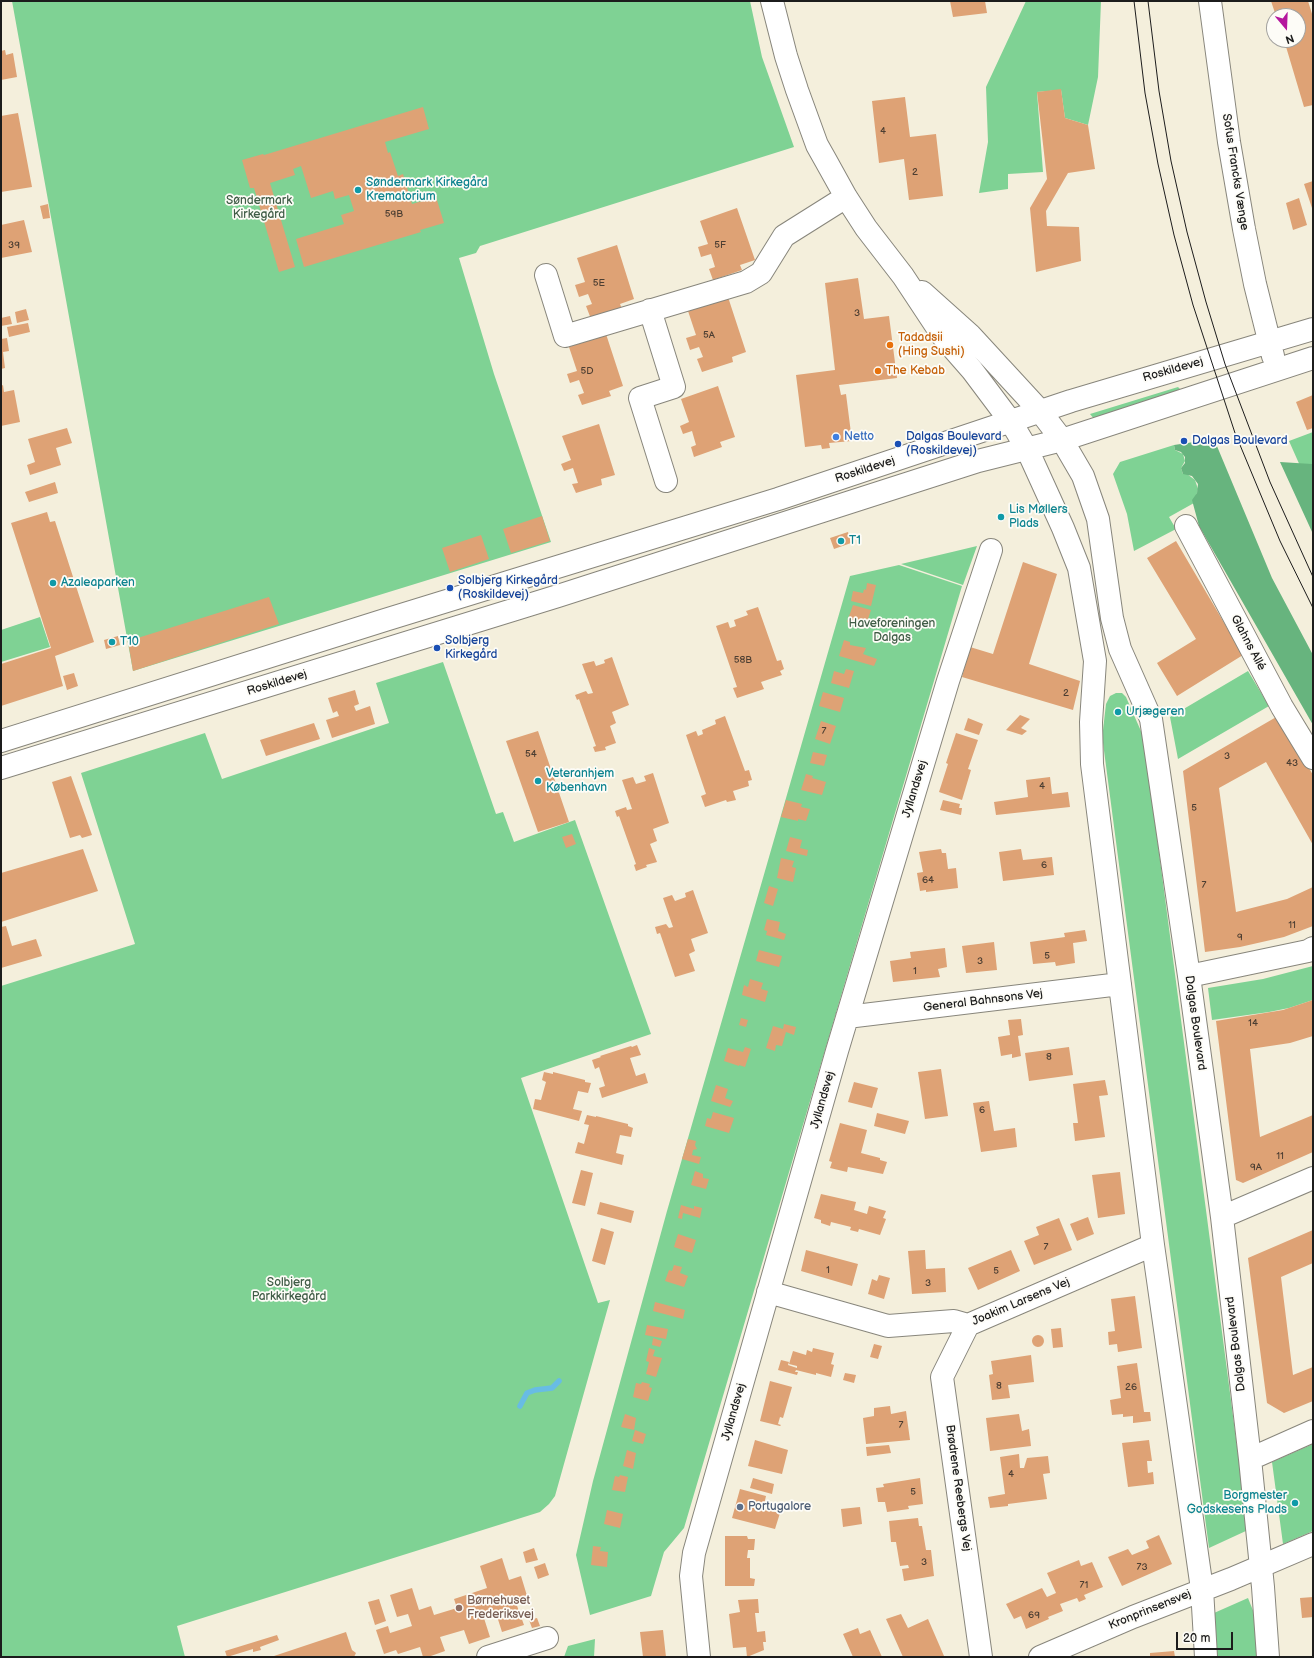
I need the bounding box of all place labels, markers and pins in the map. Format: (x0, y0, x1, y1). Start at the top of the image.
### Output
place label: Søndermark Kirkegård Krematorium (366, 176, 488, 204)
marker: Søndermark Kirkegård Krematorium (353, 185, 363, 195)
place label: Tadadsii (Hing Sushi) (898, 331, 965, 359)
marker: Tadadsii (Hing Sushi) (885, 340, 895, 350)
place label: The Kebab (886, 364, 945, 378)
marker: The Kebab (873, 366, 883, 376)
place label: Netto (844, 430, 874, 444)
place label: Dalgas Boulevard (Roskildevej) (906, 430, 1002, 458)
marker: Netto (831, 432, 841, 442)
place label: Dalgas Boulevard (1192, 434, 1288, 448)
marker: Dalgas Boulevard (1179, 436, 1189, 446)
marker: Dalgas Boulevard (Roskildevej) (893, 439, 903, 449)
place label: Lis Møllers Plads (1009, 503, 1068, 531)
marker: Lis Møllers Plads (996, 512, 1006, 522)
place label: T1 (849, 534, 861, 548)
marker: T1 (836, 536, 846, 546)
place label: Solbjerg Kirkegård (Roskildevej) (458, 574, 558, 602)
place label: Azaleaparken (61, 576, 135, 590)
marker: Azaleaparken (48, 578, 58, 588)
marker: Solbjerg Kirkegård (Roskildevej) (445, 583, 455, 593)
place label: Solbjerg Kirkegård (445, 634, 497, 662)
place label: T10 (120, 635, 139, 649)
marker: T10 (107, 637, 117, 647)
marker: Solbjerg Kirkegård (432, 643, 442, 653)
place label: Urjægeren (1126, 705, 1184, 719)
marker: Urjægeren (1113, 707, 1123, 717)
place label: Veteranhjem København (546, 767, 614, 795)
marker: Veteranhjem København (533, 776, 543, 786)
place label: Borgmester Godskesens Plads (1187, 1489, 1287, 1517)
marker: Borgmester Godskesens Plads (1290, 1498, 1300, 1508)
place label: Portugalore (748, 1500, 811, 1514)
marker: Portugalore (735, 1502, 745, 1512)
place label: Børnehuset Frederiksvej (467, 1594, 534, 1622)
marker: Børnehuset Frederiksvej (454, 1603, 464, 1613)

